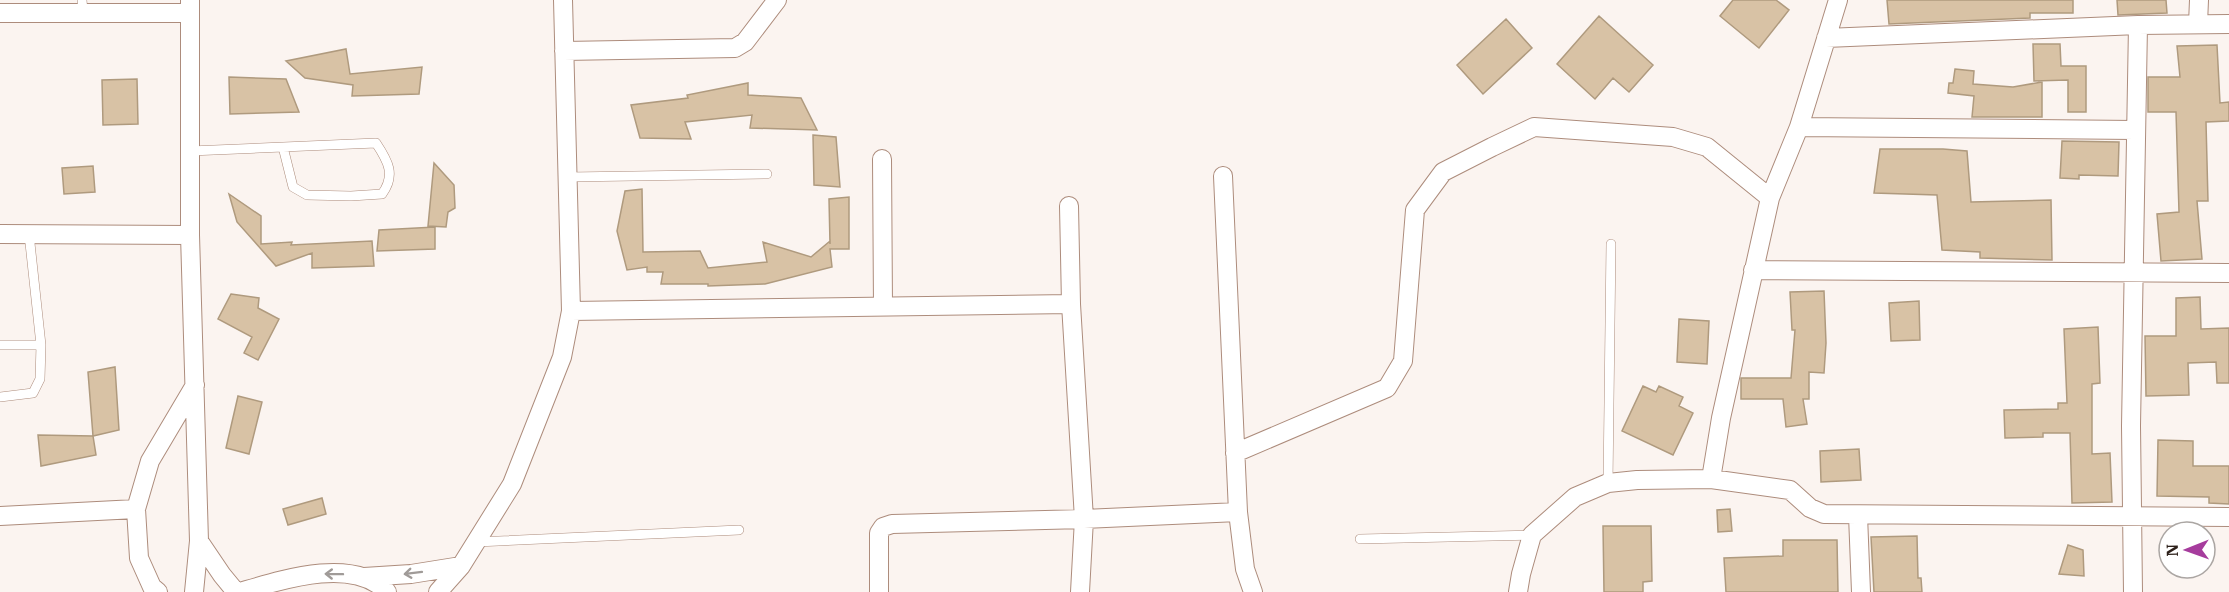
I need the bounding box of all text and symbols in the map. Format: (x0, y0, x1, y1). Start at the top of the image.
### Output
north arrow (2157, 520, 2217, 580)
text: N (2162, 544, 2182, 557)
one-way arrow (324, 568, 344, 580)
one-way arrow (403, 568, 423, 579)

